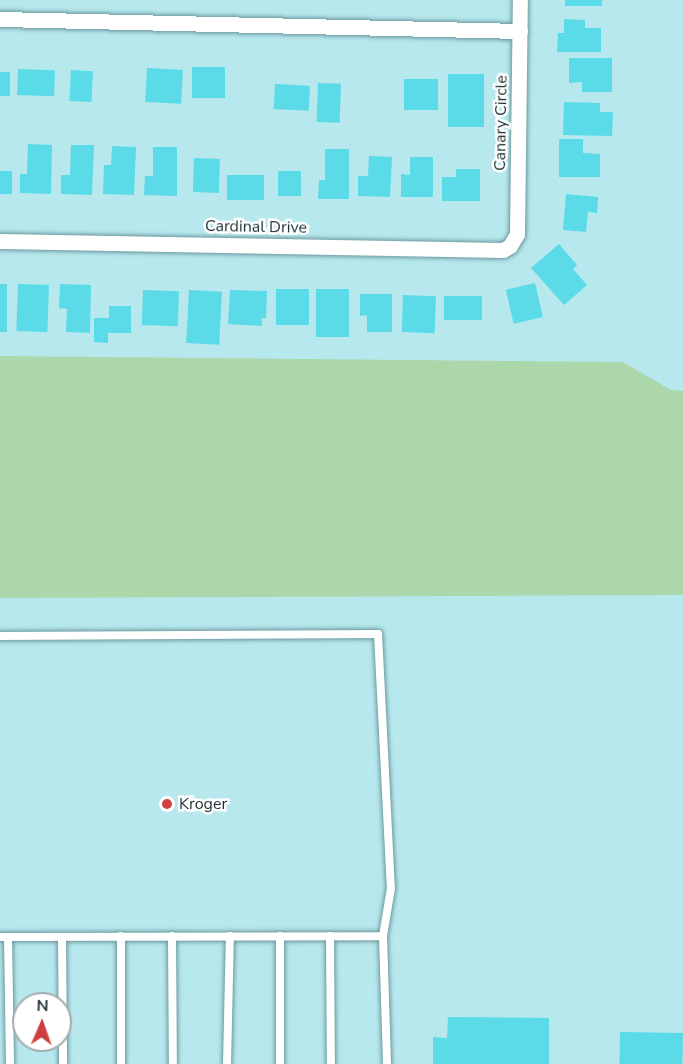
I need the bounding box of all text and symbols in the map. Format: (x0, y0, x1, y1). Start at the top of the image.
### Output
street label: Canary Circle (491, 75, 511, 171)
street label: Cardinal Drive (205, 217, 307, 237)
place label: Kroger (179, 794, 227, 814)
marker: Kroger (160, 797, 174, 811)
north arrow (12, 992, 72, 1052)
text: N (36, 995, 49, 1017)

